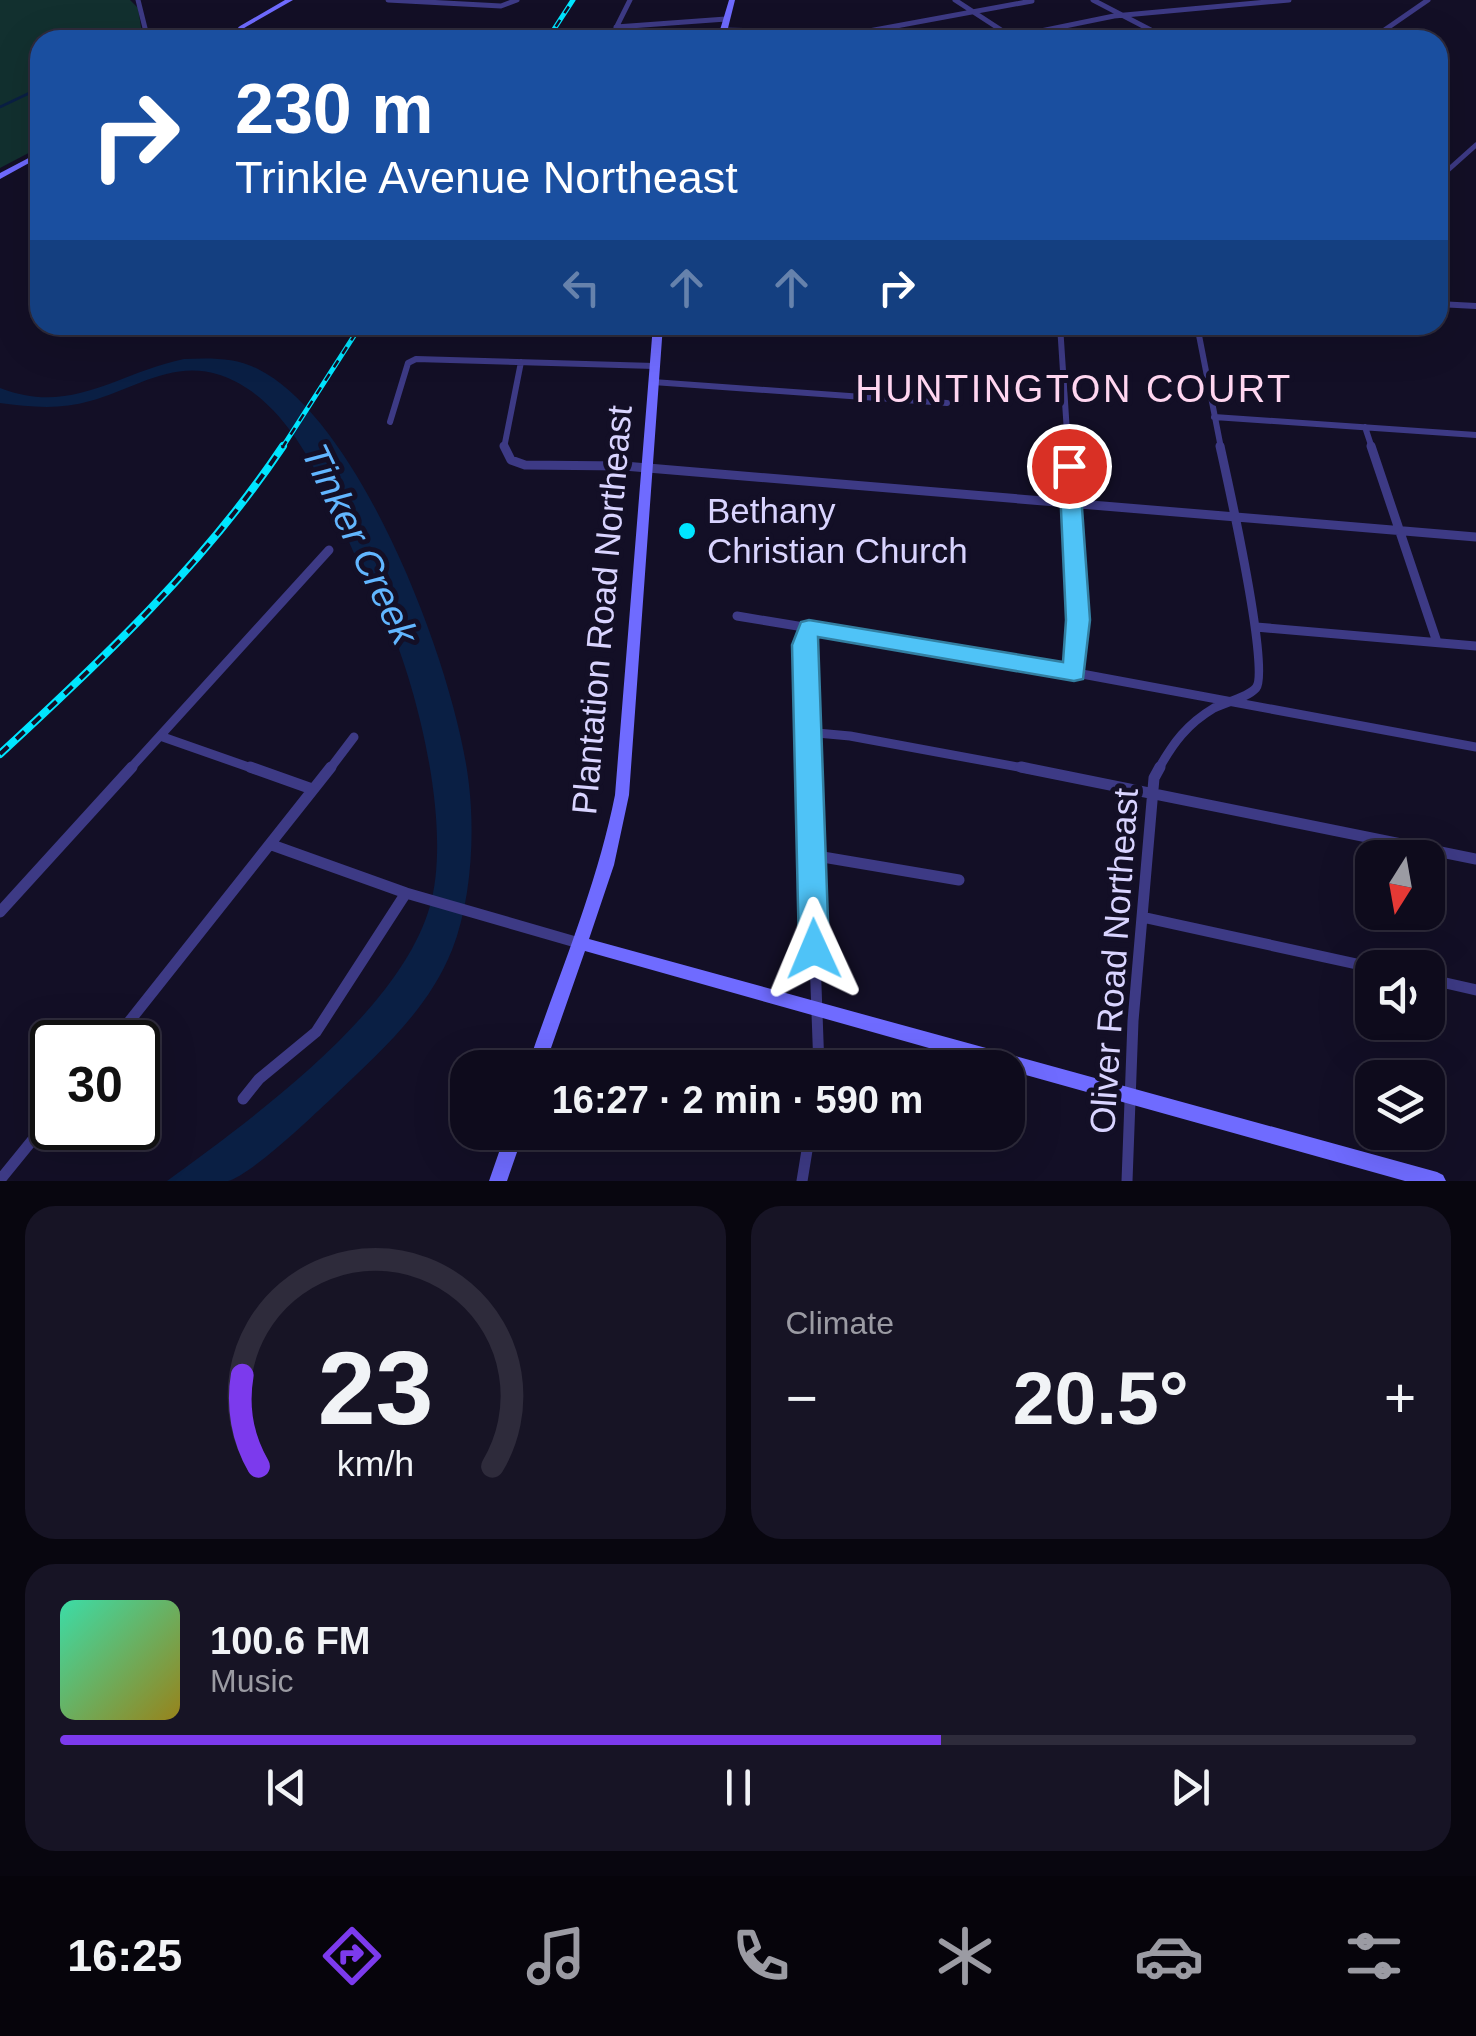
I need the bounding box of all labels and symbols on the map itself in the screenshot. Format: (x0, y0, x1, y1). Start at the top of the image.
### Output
district label: HUNTINGTON COURT (855, 368, 1293, 410)
street label: Plantation Road Northeast (564, 404, 639, 816)
pin (1027, 424, 1112, 509)
water label: Tinker Creek (294, 437, 427, 653)
place label: Bethany Christian Church (707, 491, 968, 570)
marker: Bethany Christian Church (676, 520, 698, 542)
street label: Oliver Road Northeast (1082, 787, 1145, 1135)
north arrow (1355, 840, 1445, 930)
position arrow (762, 897, 866, 1001)
speed limit sign: 30 (30, 1020, 160, 1150)

